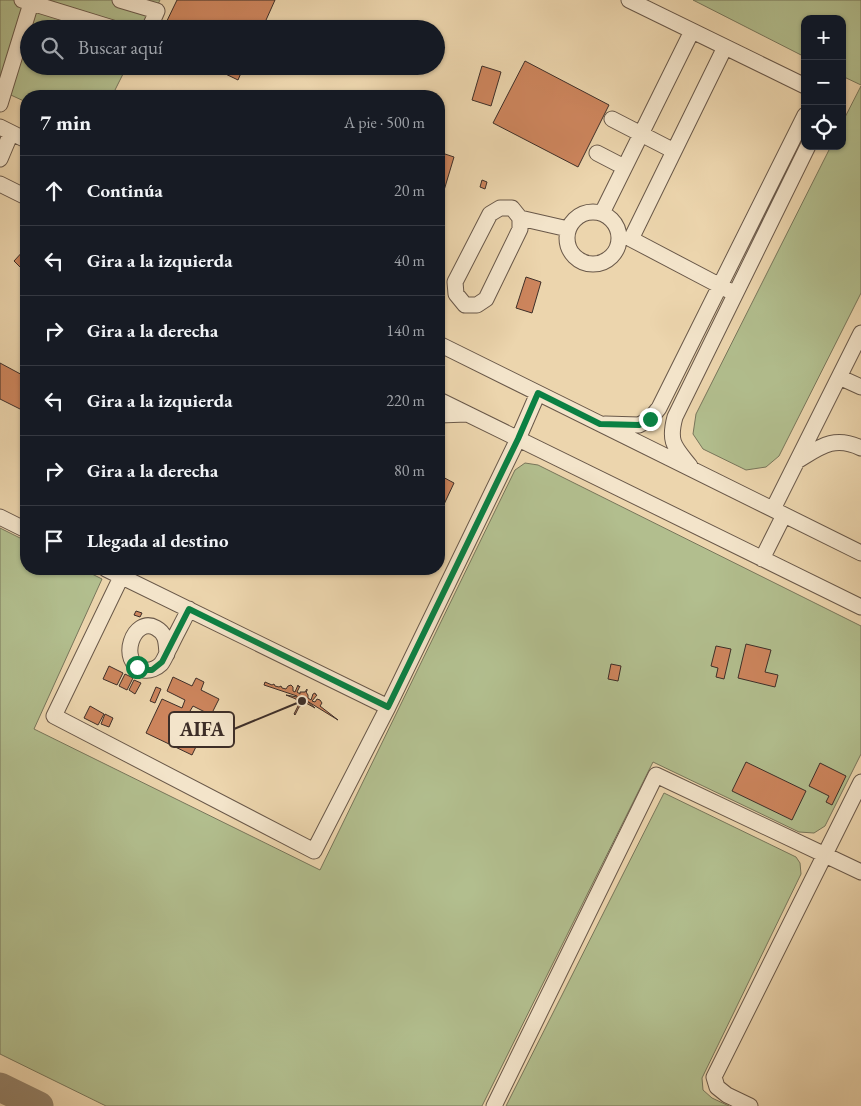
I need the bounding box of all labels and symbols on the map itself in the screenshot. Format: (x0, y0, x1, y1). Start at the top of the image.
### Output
route end (639, 408, 662, 431)
route start (126, 656, 149, 679)
callout: AIFA (169, 712, 234, 747)
text: AIFA (178, 716, 225, 742)

